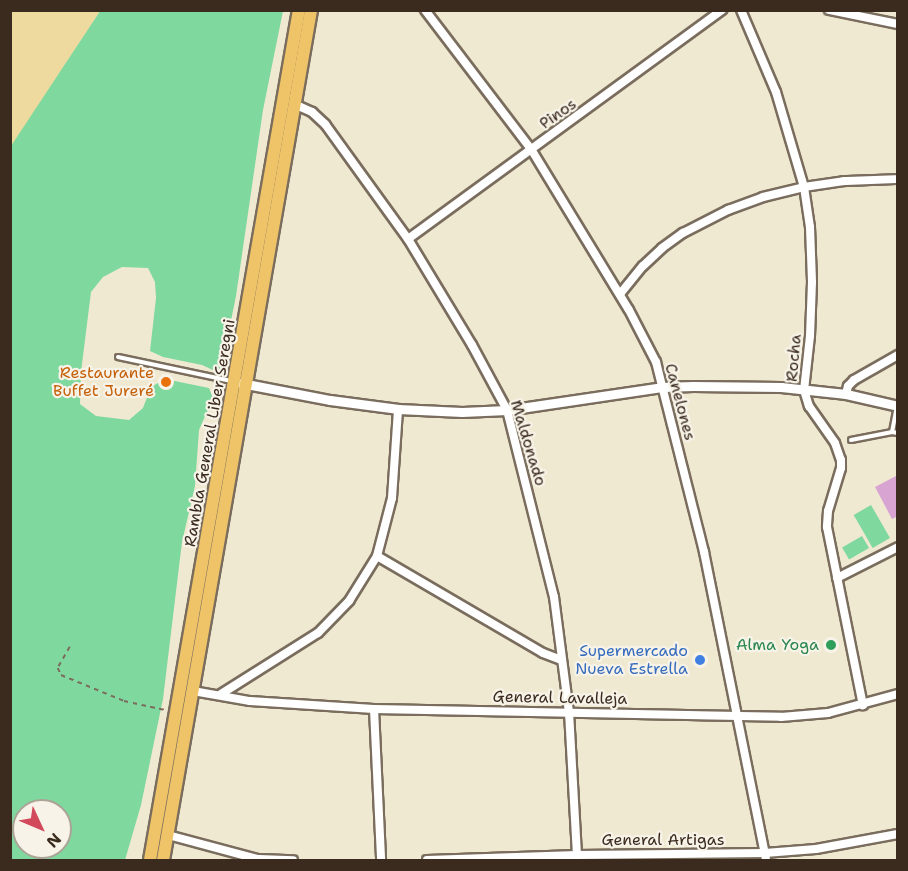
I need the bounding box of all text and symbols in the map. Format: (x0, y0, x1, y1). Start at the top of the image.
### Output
street label: Pinos (536, 94, 580, 134)
street label: Rambla General Liber Seregni (180, 318, 240, 548)
street label: Rocha (782, 333, 806, 383)
street label: Canelones (661, 361, 699, 443)
place label: Restaurante Buffet Jureré (53, 363, 154, 401)
marker: Restaurante Buffet Jureré (159, 375, 173, 389)
street label: Maldonado (506, 398, 550, 488)
place label: Alma Yoga (736, 635, 819, 655)
marker: Alma Yoga (824, 638, 838, 652)
place label: Supermercado Nueva Estrella (575, 641, 688, 679)
marker: Supermercado Nueva Estrella (693, 653, 707, 667)
street label: General Lavalleja (493, 687, 627, 709)
north arrow (12, 799, 72, 859)
text: N (42, 829, 66, 852)
street label: General Artigas (601, 830, 725, 850)

